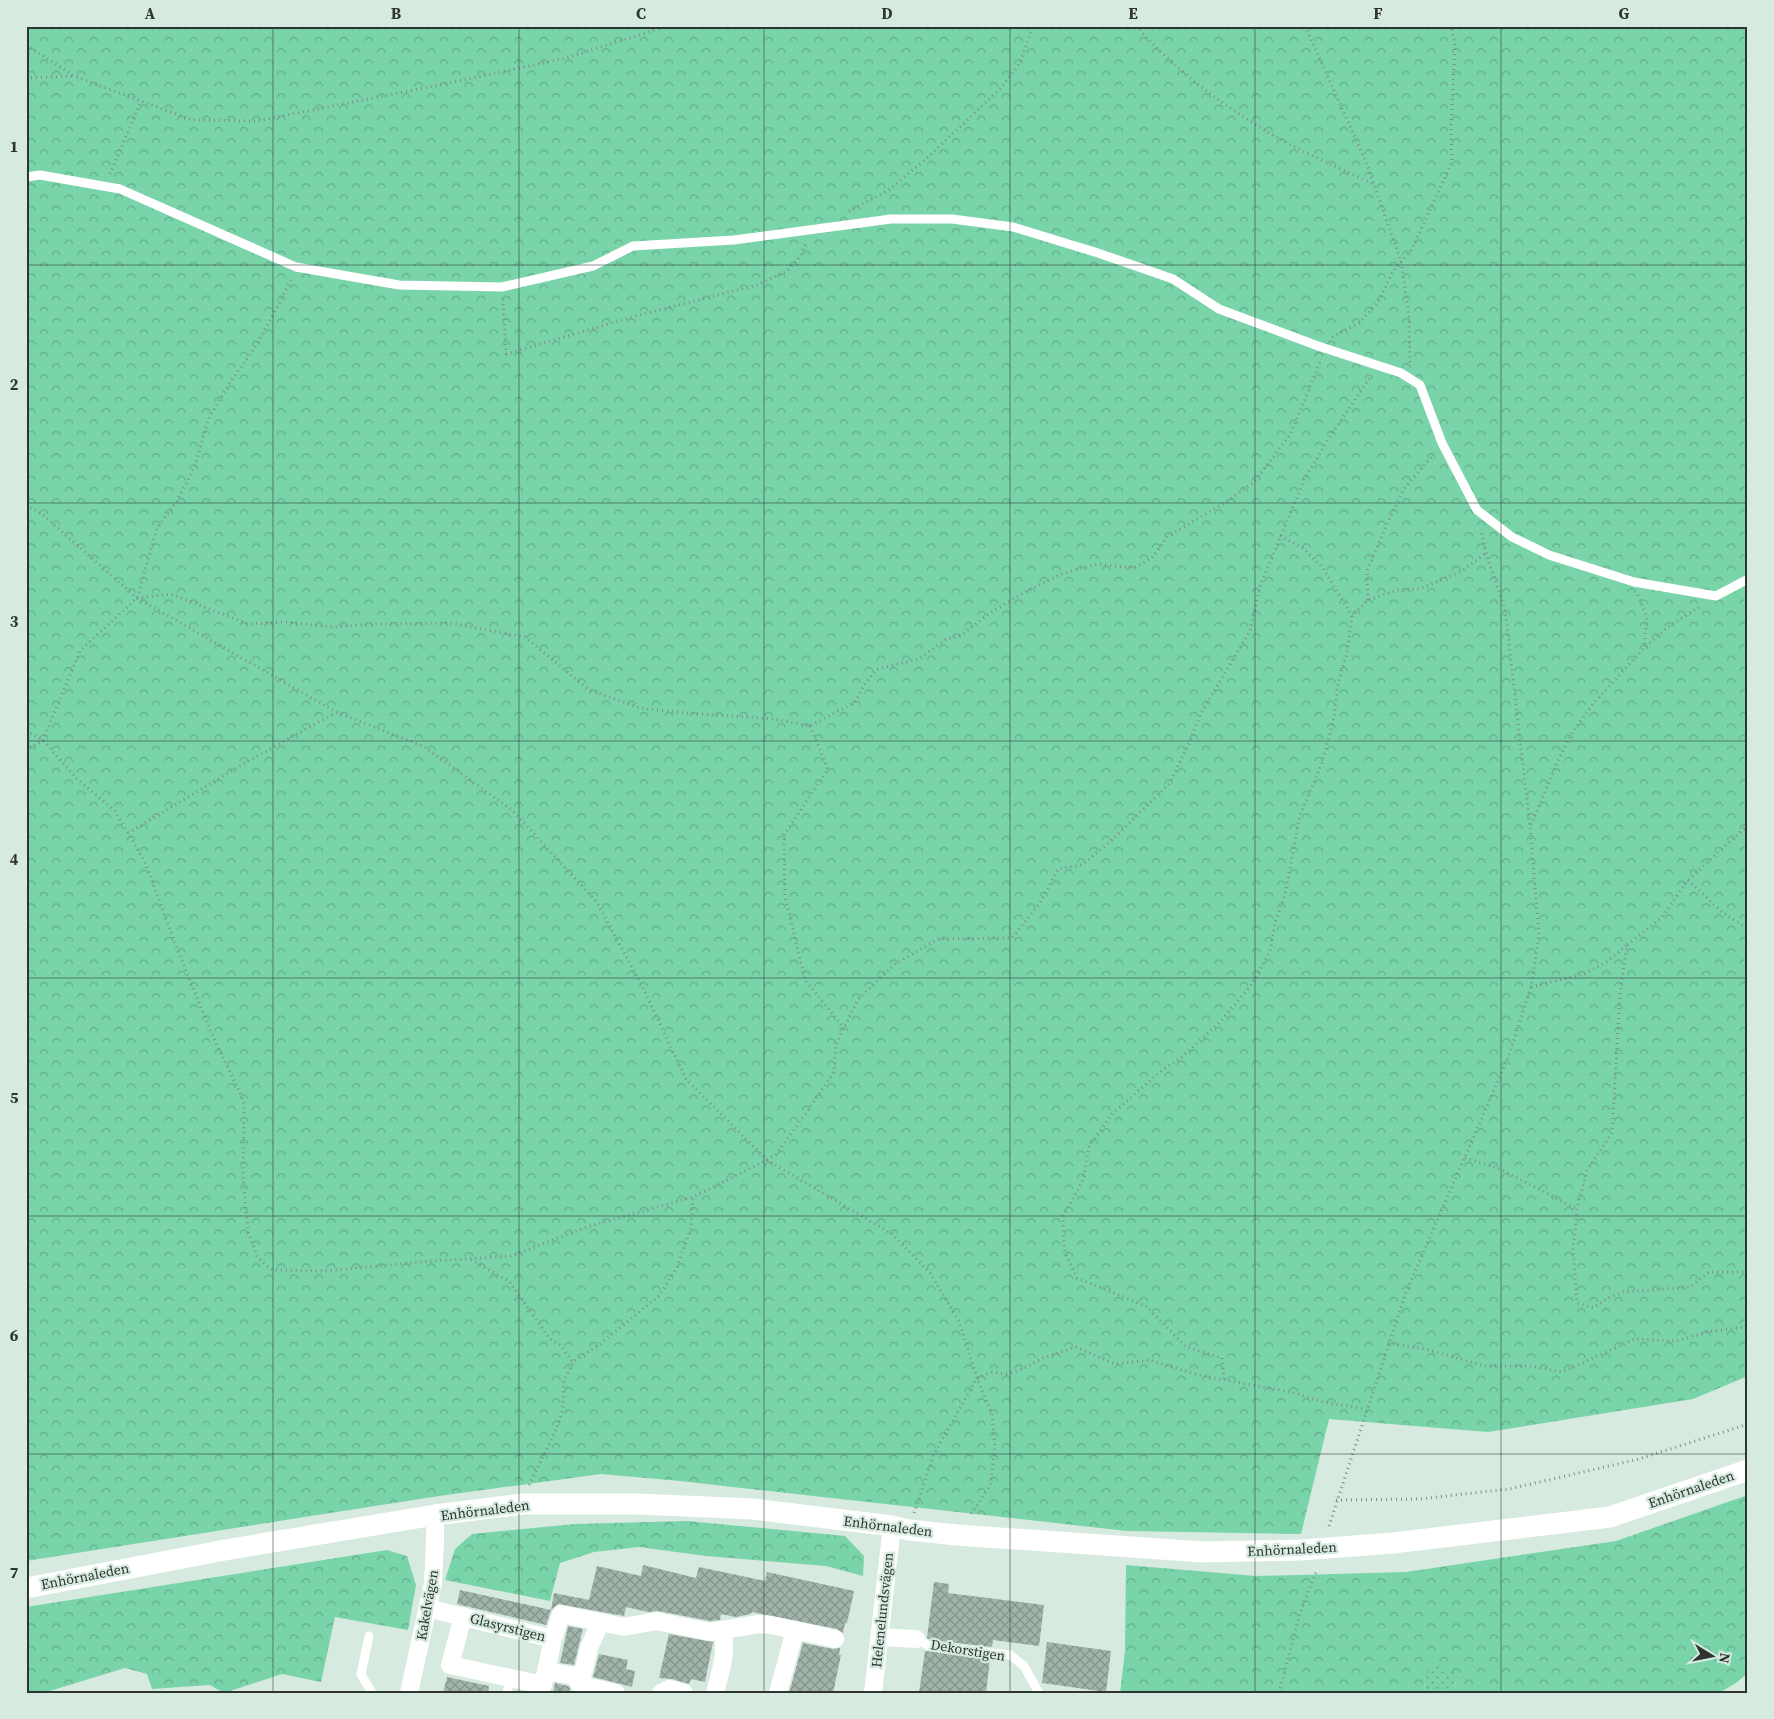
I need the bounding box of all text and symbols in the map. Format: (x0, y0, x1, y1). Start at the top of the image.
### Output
text: A (145, 2, 156, 24)
text: B (391, 2, 402, 24)
text: C (636, 2, 646, 24)
text: D (881, 2, 893, 24)
text: E (1128, 2, 1138, 24)
text: F (1373, 2, 1383, 24)
text: G (1619, 2, 1630, 24)
text: 1 (10, 135, 18, 157)
text: 2 (10, 373, 19, 395)
text: 3 (10, 610, 19, 632)
text: 4 (10, 848, 19, 870)
text: 5 (10, 1086, 19, 1108)
text: 6 (10, 1324, 19, 1346)
street label: Enhörnaleden (1645, 1465, 1737, 1513)
street label: Enhörnaleden (439, 1495, 531, 1525)
street label: Enhörnaleden (842, 1511, 934, 1541)
street label: Enhörnaleden (1247, 1537, 1338, 1561)
street label: Helenelundsvägen (866, 1551, 898, 1669)
street label: Enhörnaleden (39, 1558, 131, 1594)
text: 7 (10, 1561, 19, 1583)
street label: Kakelvägen (411, 1568, 443, 1642)
street label: Glasyrstigen (468, 1608, 548, 1646)
north arrow (1686, 1632, 1736, 1682)
street label: Dekorstigen (929, 1634, 1007, 1666)
text: N (1714, 1651, 1736, 1665)

